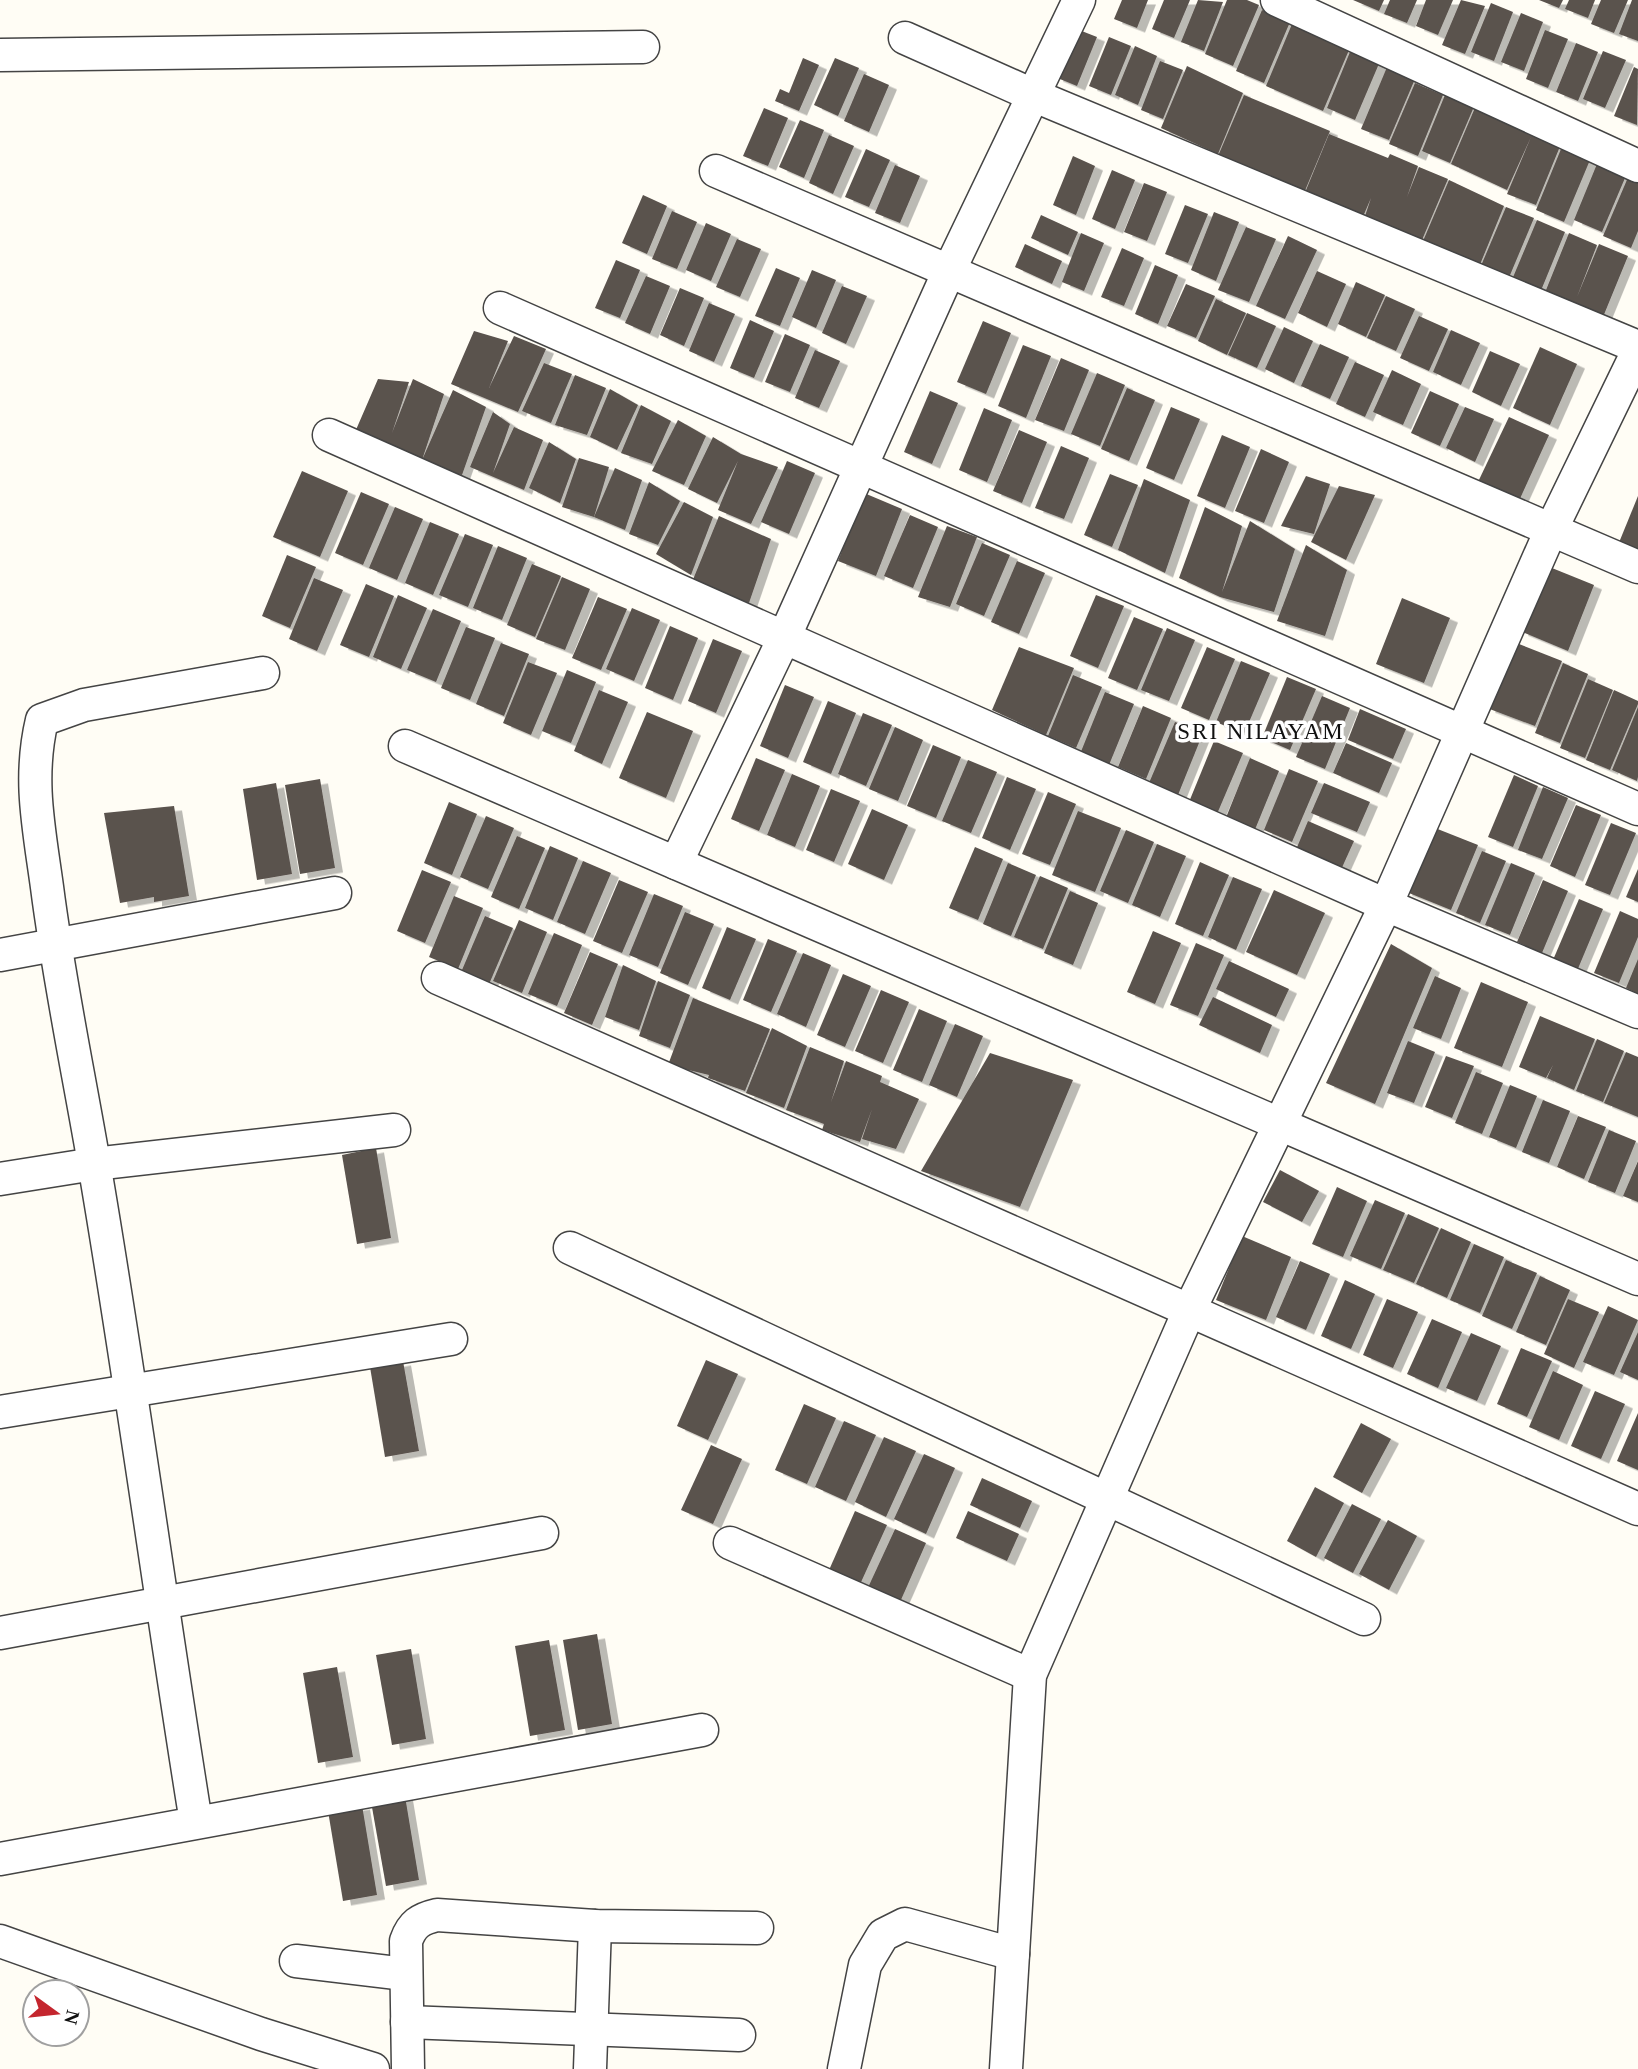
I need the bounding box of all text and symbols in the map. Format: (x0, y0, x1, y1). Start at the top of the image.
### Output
district label: SRI NILAYAM (1177, 719, 1345, 744)
north arrow (21, 1978, 91, 2048)
text: N (60, 2008, 84, 2027)

